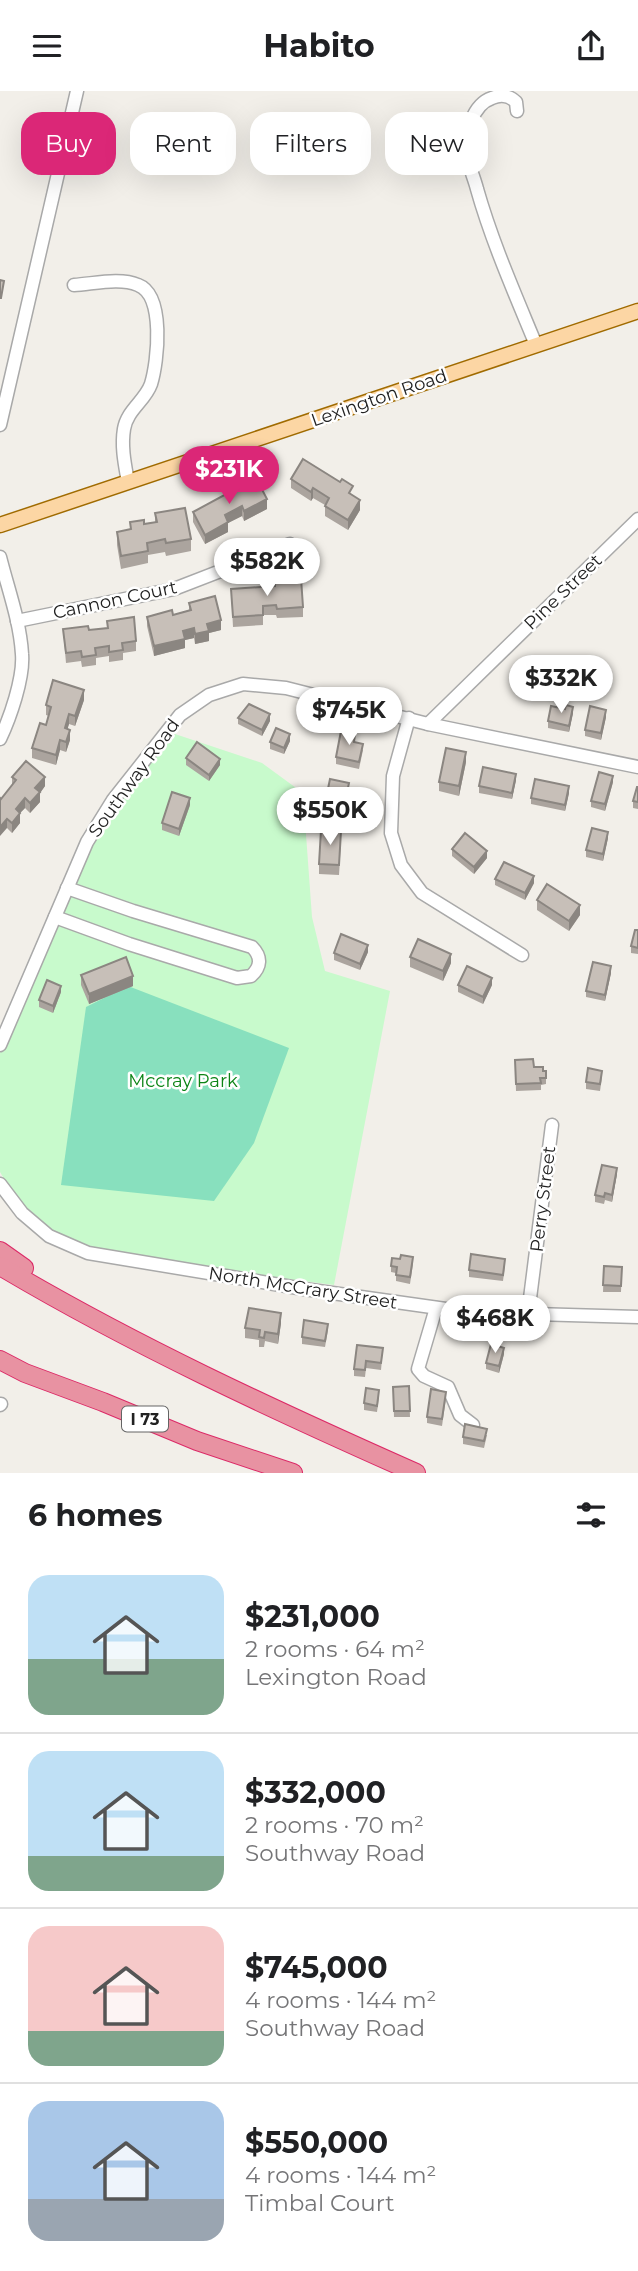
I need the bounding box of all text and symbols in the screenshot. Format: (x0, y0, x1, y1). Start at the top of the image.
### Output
text: Habito (263, 26, 375, 65)
icon: menu (28, 27, 66, 65)
icon: share (572, 27, 610, 65)
chip: Buy (21, 112, 116, 175)
chip: Rent (130, 112, 236, 175)
chip: Filters (250, 112, 371, 175)
chip: New (385, 112, 488, 175)
street label: Lexington Road (308, 364, 450, 432)
pin: $231K (180, 447, 278, 506)
text: $231K (195, 455, 263, 483)
pin: $582K (218, 539, 316, 598)
text: $582K (230, 547, 304, 575)
street label: Pine Street (519, 549, 607, 635)
street label: Cannon Court (51, 576, 179, 624)
pin: $332K (512, 655, 610, 715)
text: $332K (525, 664, 597, 692)
pin: $745K (300, 687, 398, 747)
text: $745K (312, 696, 386, 724)
street label: Southway Road (84, 714, 184, 842)
pin: $550K (281, 787, 379, 847)
text: $550K (293, 796, 367, 824)
park label: Mccray Park (128, 1070, 238, 1092)
street label: Perry Street (526, 1145, 560, 1253)
street label: North McCrary Street (207, 1262, 399, 1314)
pin: $468K (446, 1295, 544, 1355)
text: $468K (456, 1304, 534, 1332)
road number: I 73 (122, 1407, 168, 1431)
icon: filters (572, 1496, 610, 1534)
text: 6 homes (28, 1497, 163, 1534)
text: $231,000 (245, 1598, 380, 1635)
icon: home (84, 1603, 168, 1687)
text: 2 rooms · 64 m² (245, 1635, 425, 1663)
text: Lexington Road (245, 1663, 427, 1691)
text: $332,000 (245, 1774, 386, 1811)
icon: home (84, 1779, 168, 1863)
text: 2 rooms · 70 m² (245, 1811, 424, 1839)
text: Southway Road (245, 1839, 425, 1867)
text: $745,000 (245, 1949, 388, 1986)
icon: home (84, 1954, 168, 2038)
text: 4 rooms · 144 m² (245, 1986, 437, 2014)
text: Southway Road (245, 2014, 425, 2042)
text: $550,000 (245, 2124, 388, 2161)
icon: home (84, 2129, 168, 2213)
text: 4 rooms · 144 m² (245, 2161, 437, 2189)
text: Timbal Court (245, 2189, 395, 2217)

